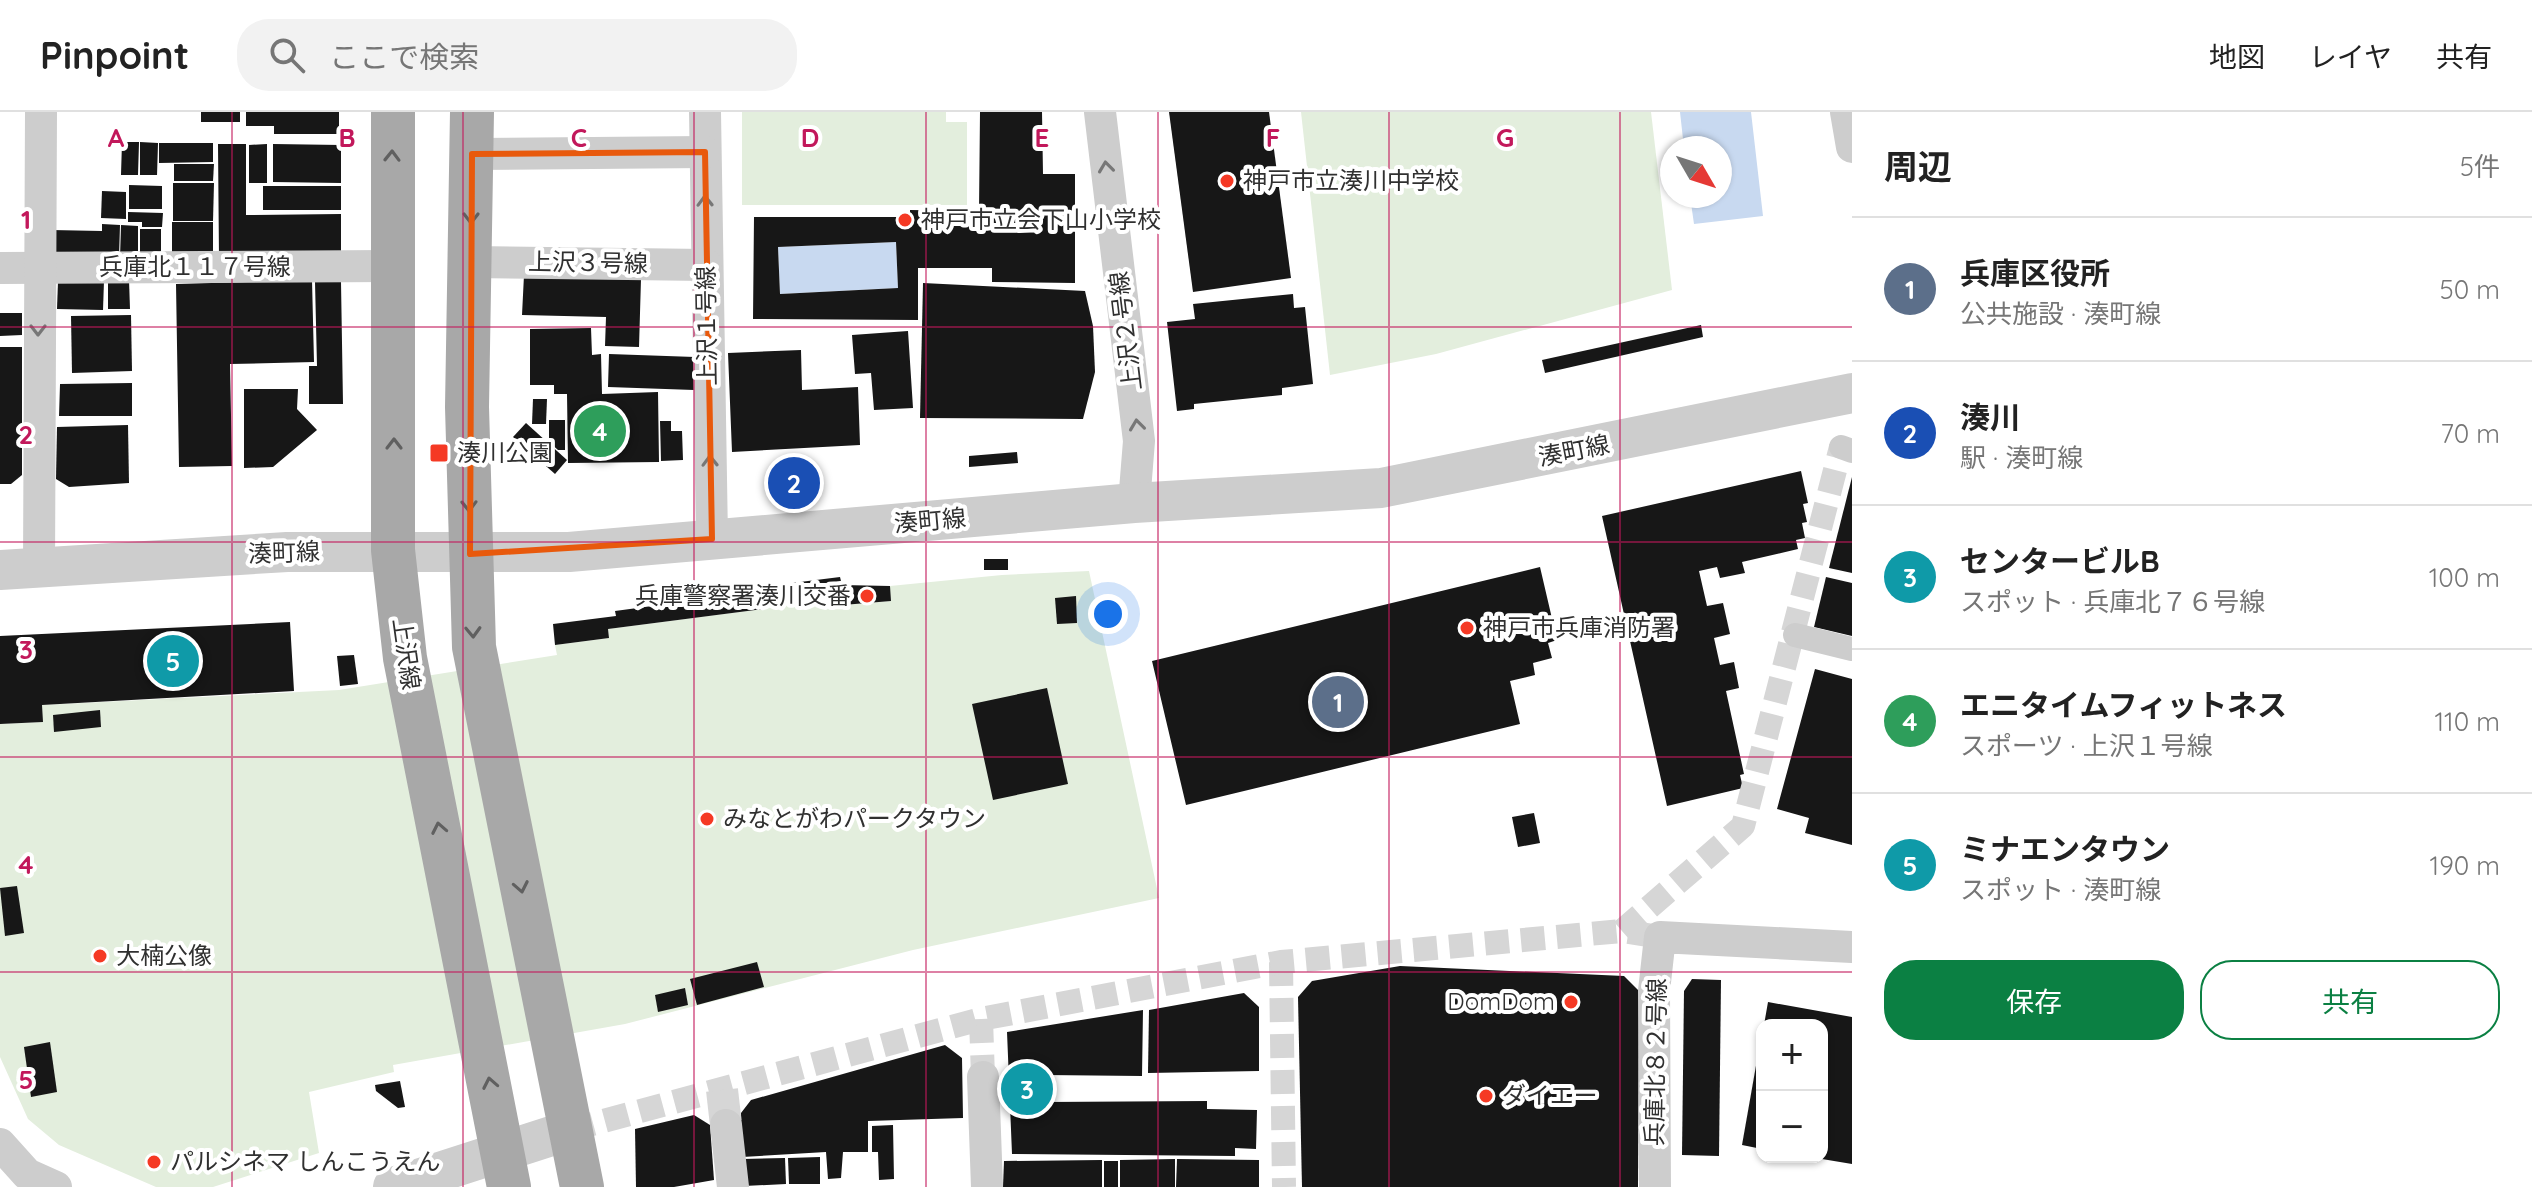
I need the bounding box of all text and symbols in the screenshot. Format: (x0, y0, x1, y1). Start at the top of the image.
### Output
search box (237, 19, 797, 91)
text: Pinpoint (40, 31, 189, 79)
icon: search (265, 33, 309, 77)
text: ここで検索 (329, 38, 479, 76)
text: 地図 (2209, 39, 2265, 74)
text: レイヤ (2309, 39, 2392, 74)
text: 共有 (2436, 39, 2492, 74)
text: A (108, 121, 125, 154)
text: B (338, 121, 356, 154)
text: C (571, 121, 587, 154)
text: D (801, 121, 819, 154)
text: E (1035, 121, 1049, 154)
text: F (1266, 121, 1280, 154)
text: G (1496, 121, 1514, 154)
north arrow (1660, 136, 1732, 208)
text: 周辺 (1884, 145, 1952, 188)
one-way arrow (383, 149, 401, 162)
text: 5件 (2460, 150, 2500, 183)
one-way arrow (1098, 160, 1115, 174)
place label: 神戸市立湊川中学校 (1243, 165, 1459, 195)
marker: 神戸市立湊川中学校 (1218, 172, 1236, 190)
one-way arrow (696, 194, 714, 207)
text: 1 (21, 203, 31, 236)
place label: 神戸市立会下山小学校 (921, 204, 1161, 234)
marker: 神戸市立会下山小学校 (896, 211, 914, 229)
one-way arrow (462, 212, 480, 225)
street label: 上沢３号線 (528, 246, 648, 278)
street label: 兵庫北１１７号線 (99, 251, 291, 281)
text: 兵庫区役所 (1960, 254, 2110, 292)
street label: 上沢１号線 (690, 266, 722, 386)
street label: 上沢２号線 (1103, 270, 1147, 393)
text: 1 (1905, 273, 1915, 306)
text: 50 m (2440, 273, 2500, 306)
text: 公共施設 · 湊町線 (1960, 297, 2161, 330)
one-way arrow (29, 324, 47, 337)
text: 湊川 (1960, 398, 2020, 436)
pin: 4 (574, 401, 626, 461)
text: 2 (1903, 417, 1917, 450)
text: 70 m (2440, 417, 2500, 450)
text: 2 (19, 418, 33, 451)
one-way arrow (1129, 418, 1146, 432)
street label: 湊町線 (1536, 428, 1612, 472)
one-way arrow (385, 437, 403, 450)
place label: 湊川公園 (457, 437, 553, 467)
text: 駅 · 湊町線 (1960, 441, 2083, 474)
marker: 湊川公園 (428, 442, 450, 464)
pin: 2 (768, 453, 820, 513)
one-way arrow (701, 454, 719, 467)
one-way arrow (460, 500, 478, 513)
street label: 湊町線 (893, 502, 967, 538)
street label: 湊町線 (247, 536, 320, 568)
text: センタービルB (1960, 542, 2160, 580)
text: 3 (1903, 561, 1917, 594)
text: 100 m (2429, 561, 2500, 594)
place label: 兵庫警察署湊川交番 (635, 580, 851, 610)
text: スポット · 兵庫北７６号線 (1960, 585, 2265, 618)
marker: 兵庫警察署湊川交番 (858, 587, 876, 605)
your location (1088, 594, 1128, 634)
place label: 神戸市兵庫消防署 (1483, 612, 1675, 642)
street label: 上沢線 (387, 616, 427, 692)
marker: 神戸市兵庫消防署 (1458, 619, 1476, 637)
one-way arrow (464, 626, 481, 639)
pin: 5 (147, 631, 199, 691)
text: 3 (19, 633, 33, 666)
pin: 1 (1312, 672, 1364, 732)
text: エニタイムフィットネス (1960, 686, 2287, 724)
text: 4 (1902, 705, 1918, 738)
text: 110 m (2434, 705, 2500, 738)
text: スポーツ · 上沢１号線 (1960, 729, 2213, 762)
place label: みなとがわパークタウン (723, 803, 986, 833)
marker: みなとがわパークタウン (698, 810, 716, 828)
one-way arrow (431, 822, 448, 835)
text: ミナエンタウン (1960, 830, 2170, 868)
text: 4 (18, 848, 34, 881)
text: 5 (1903, 849, 1917, 882)
text: 190 m (2430, 849, 2500, 882)
text: スポット · 湊町線 (1960, 873, 2161, 906)
one-way arrow (512, 880, 529, 893)
place label: 大楠公像 (116, 940, 212, 970)
marker: 大楠公像 (91, 947, 109, 965)
button: 保存 (1884, 960, 2184, 1040)
button: 共有 (2200, 960, 2500, 1040)
street label: 兵庫北８２号線 (1639, 978, 1671, 1146)
place label: DomDom (1447, 986, 1555, 1016)
marker: DomDom (1562, 993, 1580, 1011)
map controls (1756, 1019, 1828, 1163)
button: + (1756, 1019, 1828, 1091)
pin: 3 (1001, 1059, 1053, 1119)
text: 5 (19, 1063, 33, 1096)
one-way arrow (482, 1076, 499, 1090)
place label: ダイエー (1502, 1080, 1598, 1110)
marker: ダイエー (1477, 1087, 1495, 1105)
button: − (1756, 1091, 1828, 1163)
place label: パルシネマ しんこうえん (170, 1146, 441, 1176)
marker: パルシネマ しんこうえん (145, 1153, 163, 1171)

